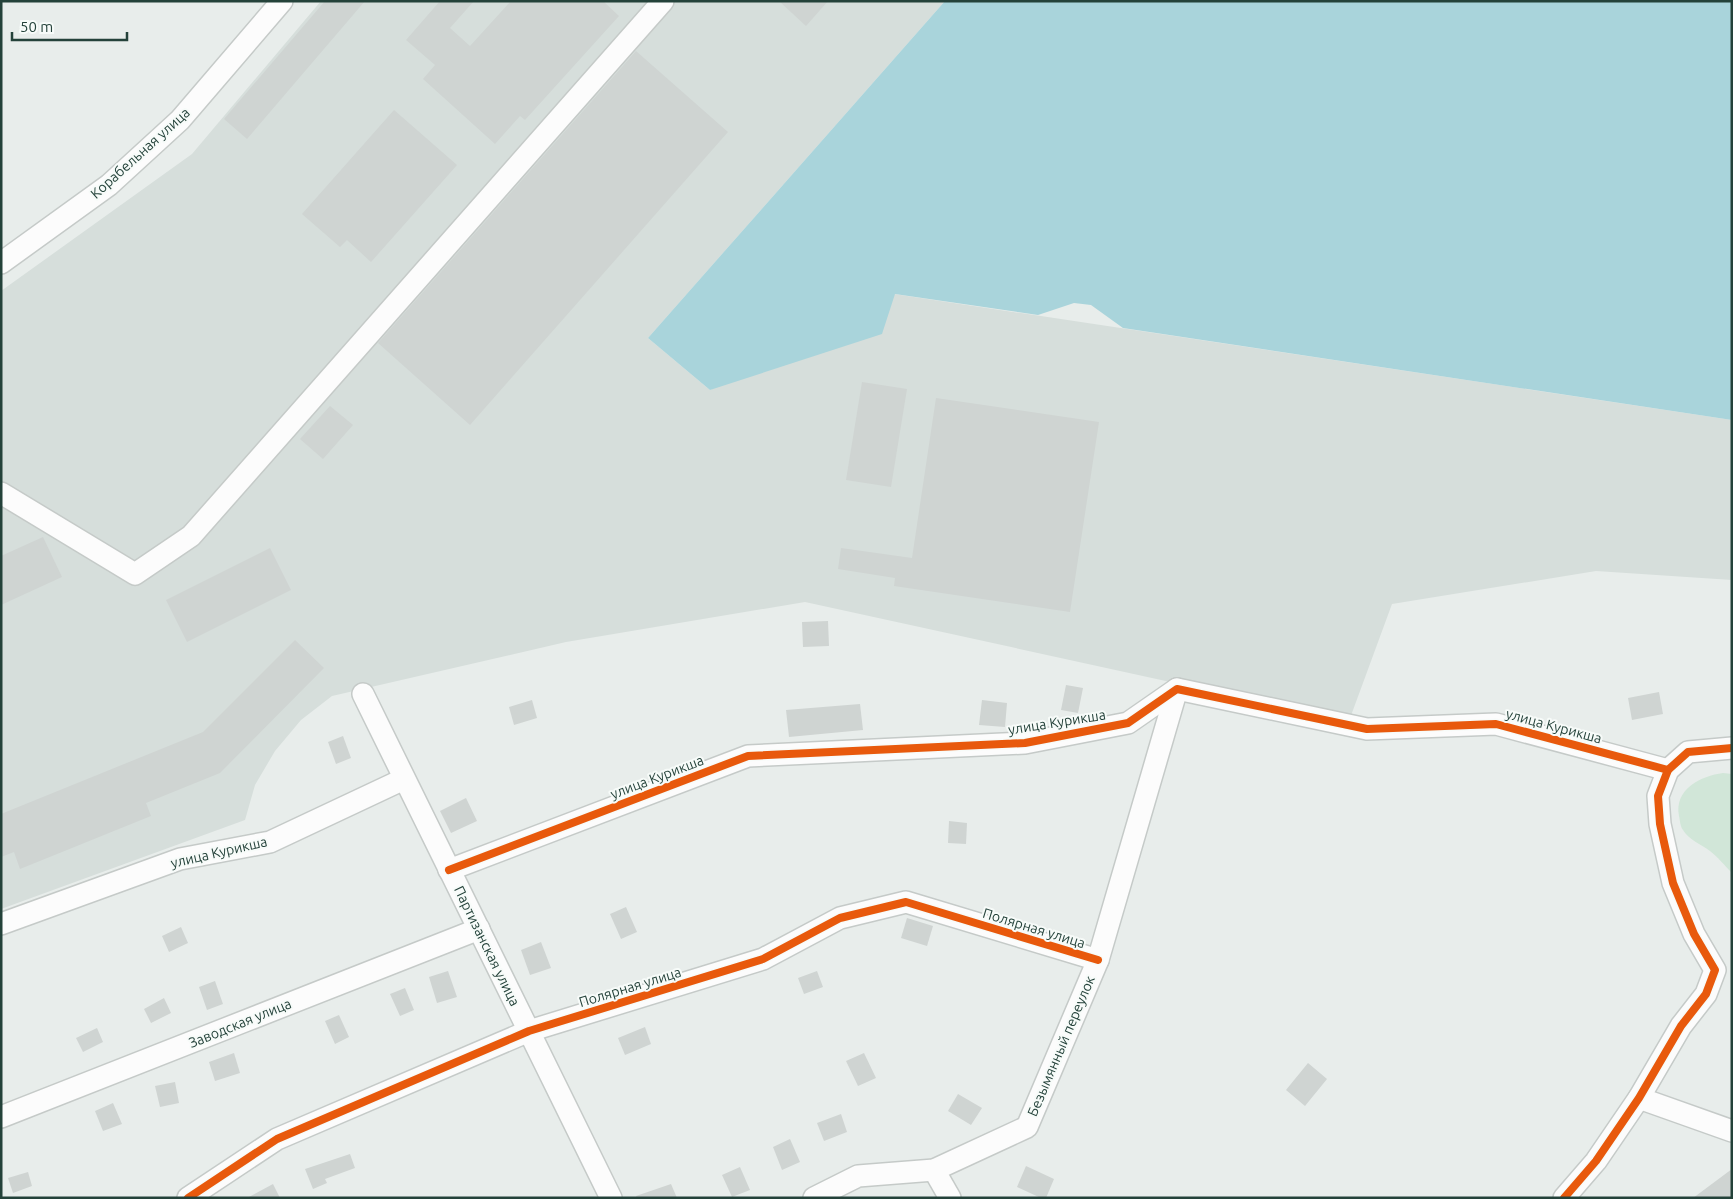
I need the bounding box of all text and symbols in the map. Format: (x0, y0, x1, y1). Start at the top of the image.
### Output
scale bar (12, 10, 128, 42)
text: 50 m (20, 18, 53, 35)
street label: Корабельная улица (87, 104, 193, 202)
street label: улица Курикша (1007, 706, 1107, 738)
street label: улица Курикша (1504, 706, 1604, 746)
street label: улица Курикша (608, 752, 706, 802)
street label: улица Курикша (169, 833, 269, 871)
street label: Партизанская улица (451, 883, 523, 1009)
street label: Полярная улица (981, 905, 1087, 951)
street label: Полярная улица (577, 964, 683, 1010)
street label: Безымянный переулок (1024, 973, 1098, 1119)
street label: Заводская улица (186, 995, 294, 1051)

